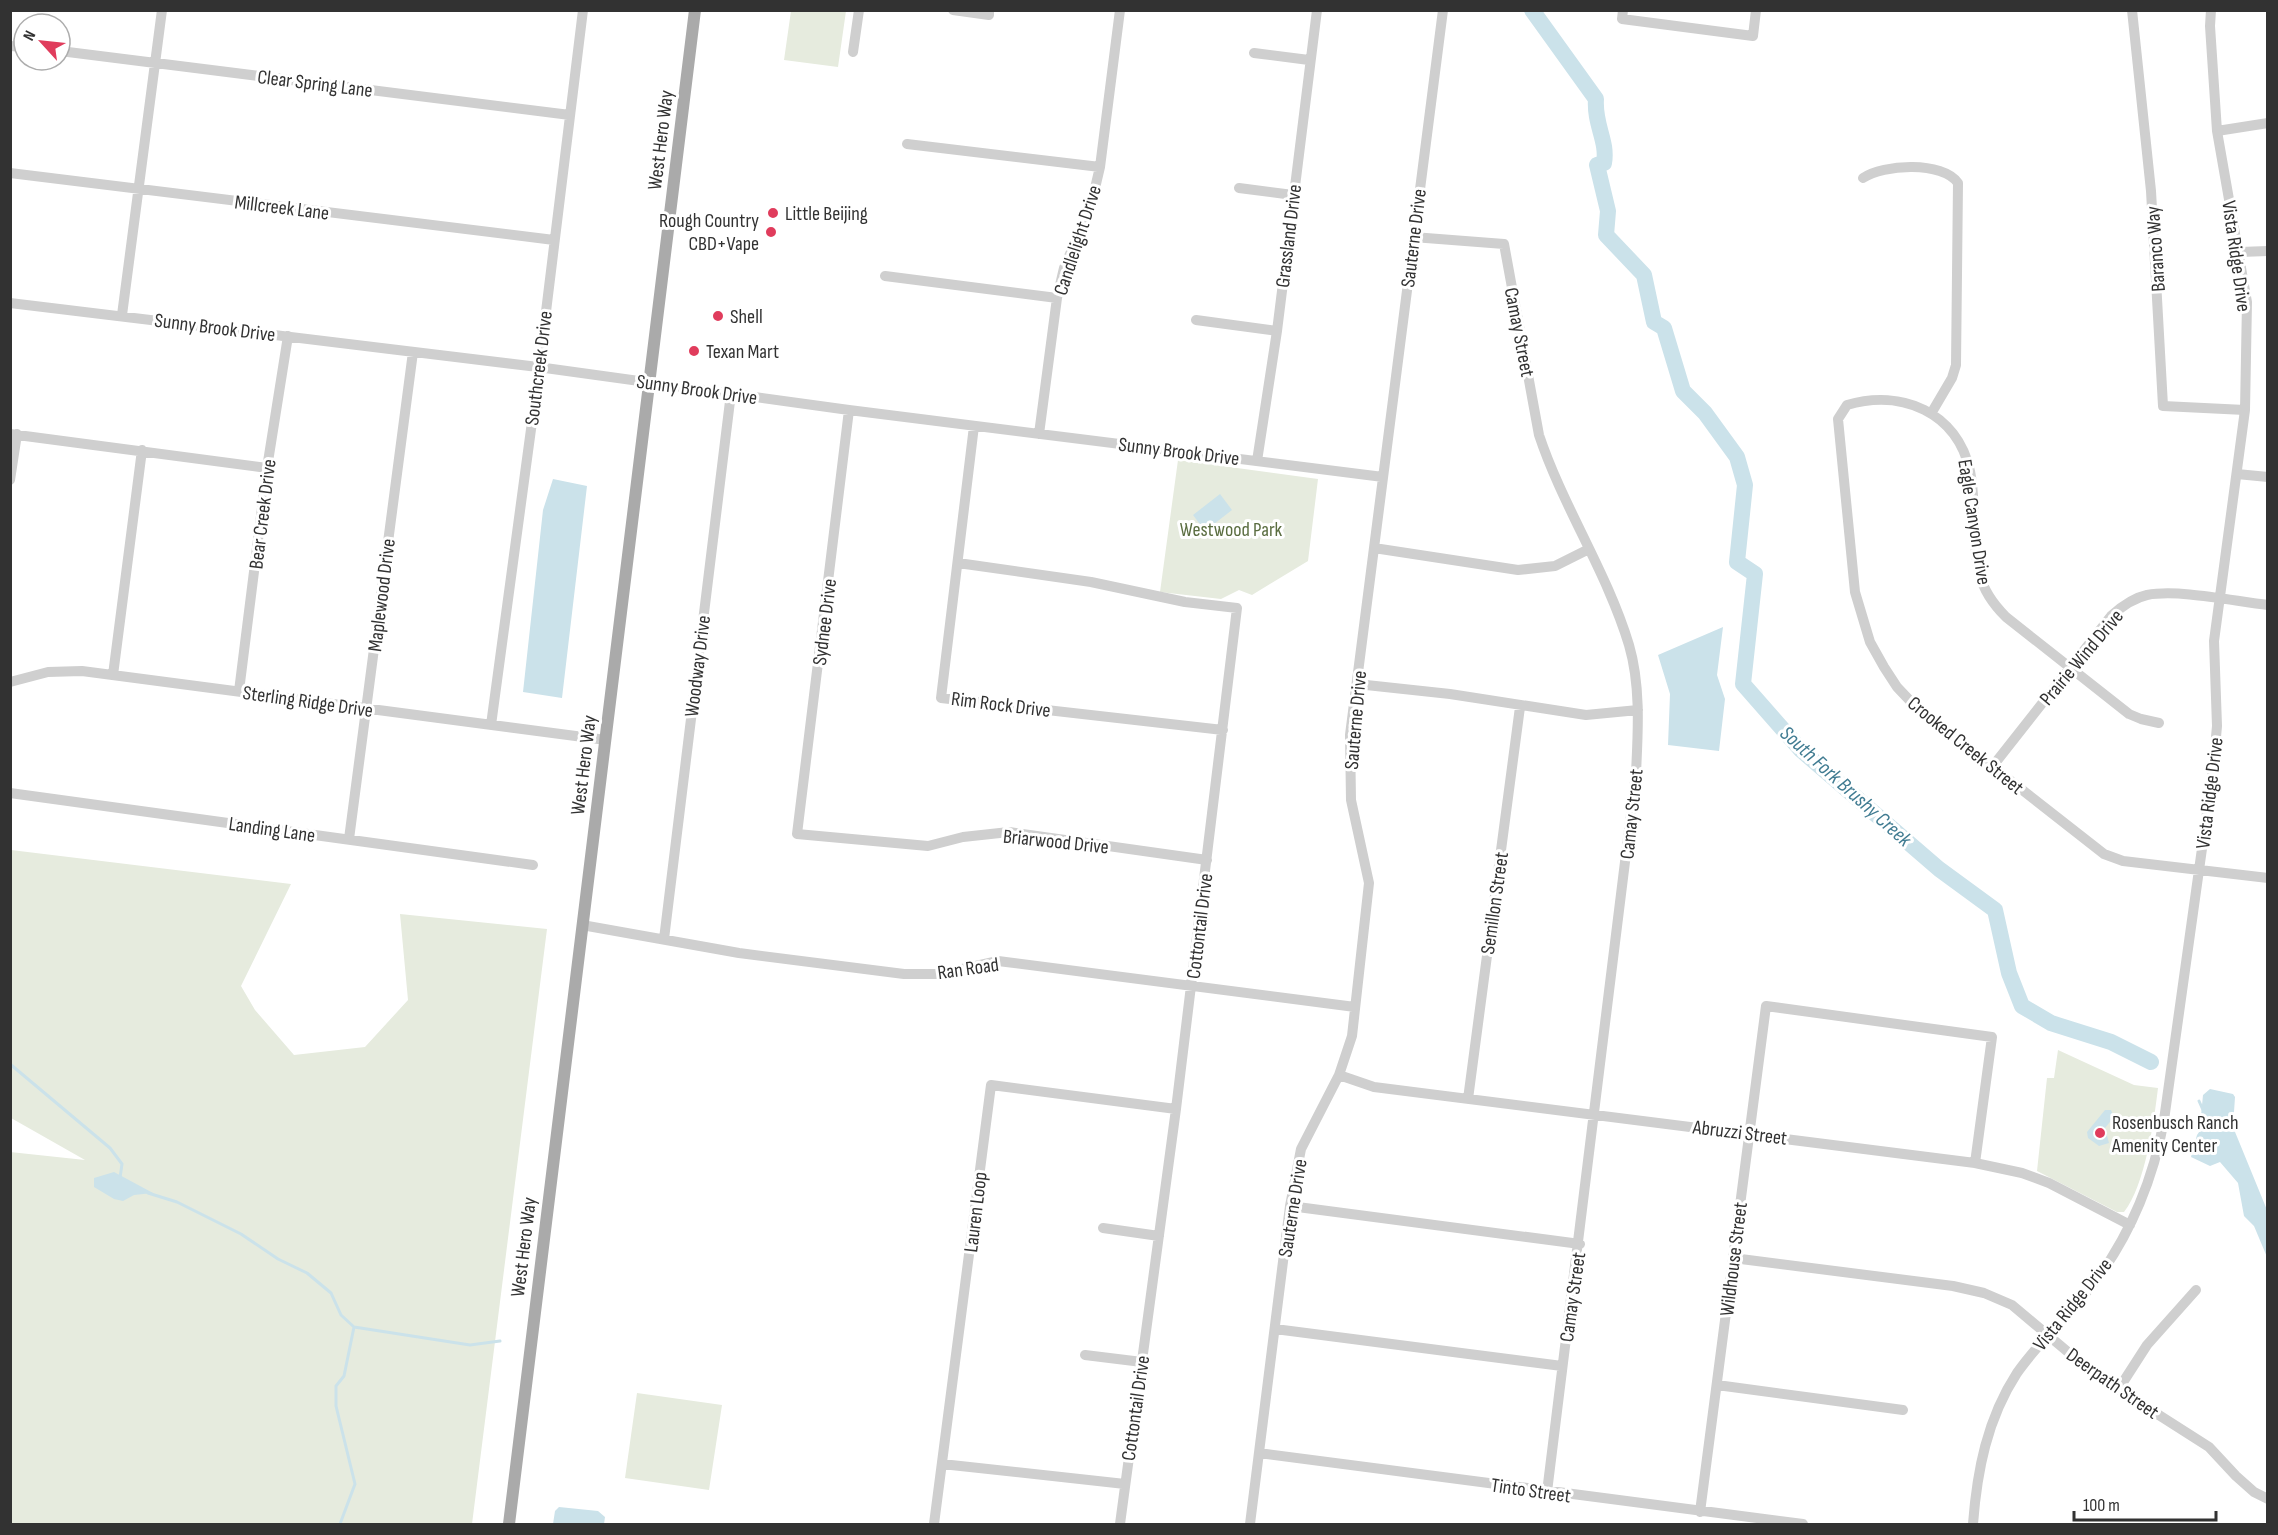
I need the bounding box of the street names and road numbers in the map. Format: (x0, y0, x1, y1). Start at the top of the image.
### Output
street label: Clear Spring Lane (256, 65, 374, 103)
street label: West Hero Way (643, 89, 679, 191)
street label: Candlelight Drive (1049, 182, 1107, 298)
street label: Grassland Drive (1271, 183, 1307, 289)
street label: Sauterne Drive (1396, 188, 1432, 289)
street label: Millcreek Lane (233, 190, 330, 226)
street label: Vista Ridge Drive (2216, 199, 2256, 313)
street label: Baranco Way (2141, 205, 2171, 292)
street label: Camay Street (1499, 285, 1539, 379)
street label: Sunny Brook Drive (153, 309, 277, 347)
street label: Southcreek Drive (520, 310, 558, 427)
street label: Sunny Brook Drive (635, 370, 759, 410)
street label: Sunny Brook Drive (1117, 433, 1241, 471)
street label: Bear Creek Drive (244, 458, 282, 570)
street label: Eagle Canyon Drive (1952, 458, 1996, 587)
street label: Maplewood Drive (363, 537, 401, 653)
street label: Sydnee Drive (808, 577, 842, 667)
street label: Prairie Wind Drive (2035, 605, 2129, 710)
street label: Woodway Drive (680, 614, 716, 718)
street label: Sauterne Drive (1340, 670, 1372, 770)
street label: Sterling Ridge Drive (241, 681, 374, 723)
street label: Rim Rock Drive (950, 687, 1052, 723)
street label: Crooked Creek Street (1902, 692, 2028, 800)
street label: West Hero Way (566, 714, 602, 816)
street label: Vista Ridge Drive (2191, 736, 2229, 850)
street label: Camay Street (1615, 768, 1649, 860)
street label: Landing Lane (227, 812, 317, 848)
street label: Briarwood Drive (1002, 825, 1110, 859)
street label: Semillon Street (1476, 851, 1514, 956)
street label: Cottontail Drive (1182, 872, 1218, 980)
street label: Ran Road (936, 953, 1000, 985)
street label: Abruzzi Street (1690, 1115, 1788, 1151)
street label: Sauterne Drive (1273, 1157, 1313, 1259)
street label: Lauren Loop (959, 1171, 993, 1254)
street label: West Hero Way (506, 1196, 542, 1298)
street label: Wildhouse Street (1715, 1201, 1753, 1317)
street label: Camay Street (1555, 1251, 1591, 1344)
street label: Vista Ridge Drive (2028, 1254, 2117, 1356)
street label: Deerpath Street (2061, 1343, 2163, 1425)
street label: Cottontail Drive (1117, 1354, 1155, 1462)
street label: Tinto Street (1489, 1474, 1572, 1508)

